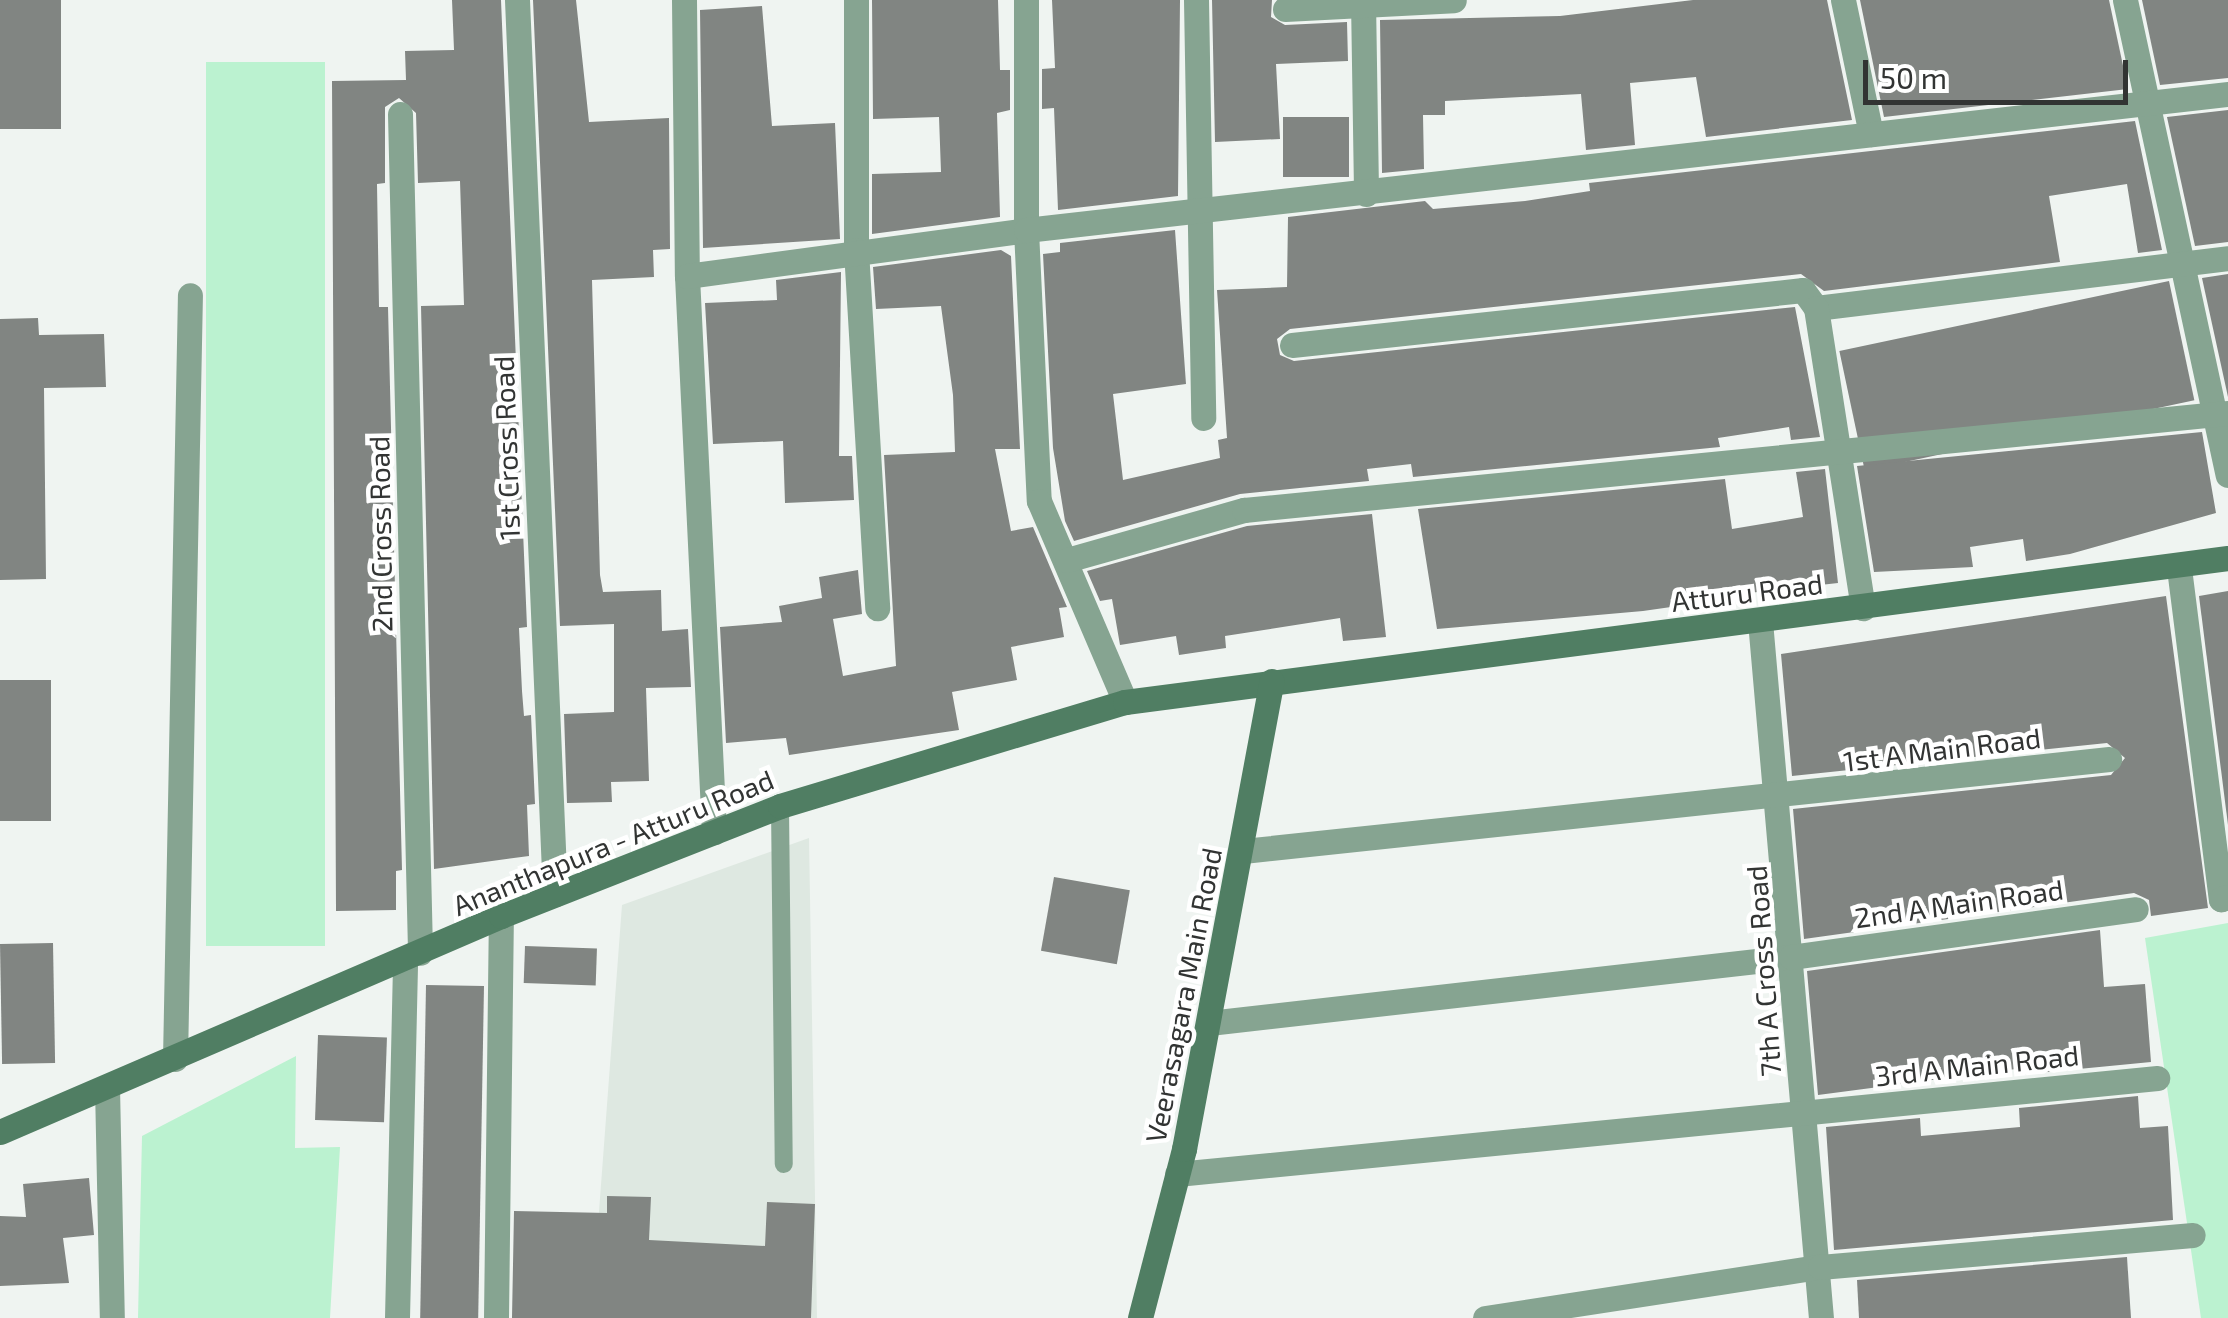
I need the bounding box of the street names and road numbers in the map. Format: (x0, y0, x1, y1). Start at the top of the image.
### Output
street label: 1st Cross Road (486, 355, 526, 541)
street label: 2nd Cross Road (361, 436, 399, 632)
street label: Atturu Road (1669, 566, 1825, 618)
street label: 1st A Main Road (1841, 720, 2043, 778)
street label: Ananthapura - Atturu Road (447, 762, 779, 922)
street label: Veerasagara Main Road (1138, 845, 1228, 1145)
street label: 7th A Cross Road (1739, 864, 1787, 1078)
street label: 2nd A Main Road (1852, 872, 2066, 934)
street label: 3rd A Main Road (1873, 1038, 2081, 1092)

